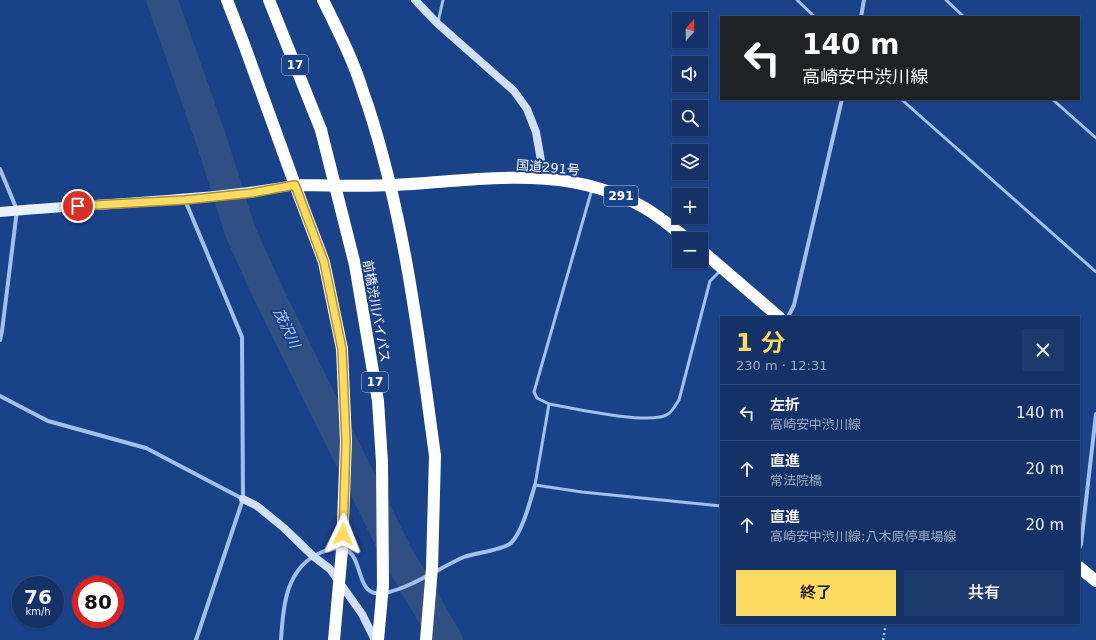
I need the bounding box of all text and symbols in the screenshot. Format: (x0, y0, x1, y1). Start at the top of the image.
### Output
north arrow (672, 12, 708, 48)
map controls (672, 12, 708, 268)
text: 140 m (802, 28, 899, 61)
icon: left (736, 32, 788, 84)
road number: 17 (282, 55, 308, 75)
button: sound (672, 56, 708, 92)
text: 高崎安中渋川線 (802, 66, 928, 87)
button: search (672, 100, 708, 136)
button: layers (672, 144, 708, 180)
street label: 国道291号 (516, 157, 580, 178)
road number: 291 (604, 186, 638, 206)
button: + (672, 188, 708, 224)
pin (61, 189, 95, 223)
icon: arrive (67, 195, 89, 217)
button: − (672, 232, 708, 268)
street label: 前橋渋川バイパス (360, 259, 393, 363)
water label: 茂沢川 (271, 306, 304, 352)
text: 1 分 (736, 329, 785, 357)
button: close (1022, 329, 1064, 371)
text: 230 m · 12:31 (736, 358, 827, 373)
road number: 17 (362, 372, 388, 392)
text: 左折 (770, 396, 800, 414)
icon: left (736, 402, 758, 424)
text: 140 m (1016, 404, 1064, 422)
text: 高崎安中渋川線 (770, 417, 861, 432)
text: 直進 (770, 452, 800, 470)
icon: ahead (736, 458, 758, 480)
text: 20 m (1026, 460, 1064, 478)
text: 常法院橋 (770, 473, 822, 488)
text: 直進 (770, 508, 800, 526)
position arrow (322, 513, 364, 555)
icon: ahead (736, 514, 758, 536)
text: 20 m (1026, 516, 1064, 534)
text: 高崎安中渋川線;八木原停車場線 (770, 529, 956, 544)
button: 終了 (736, 570, 896, 616)
button: 共有 (904, 570, 1064, 616)
speed limit sign: 80 (72, 576, 124, 628)
text: 76 (24, 585, 52, 609)
text: km/h (25, 606, 51, 617)

